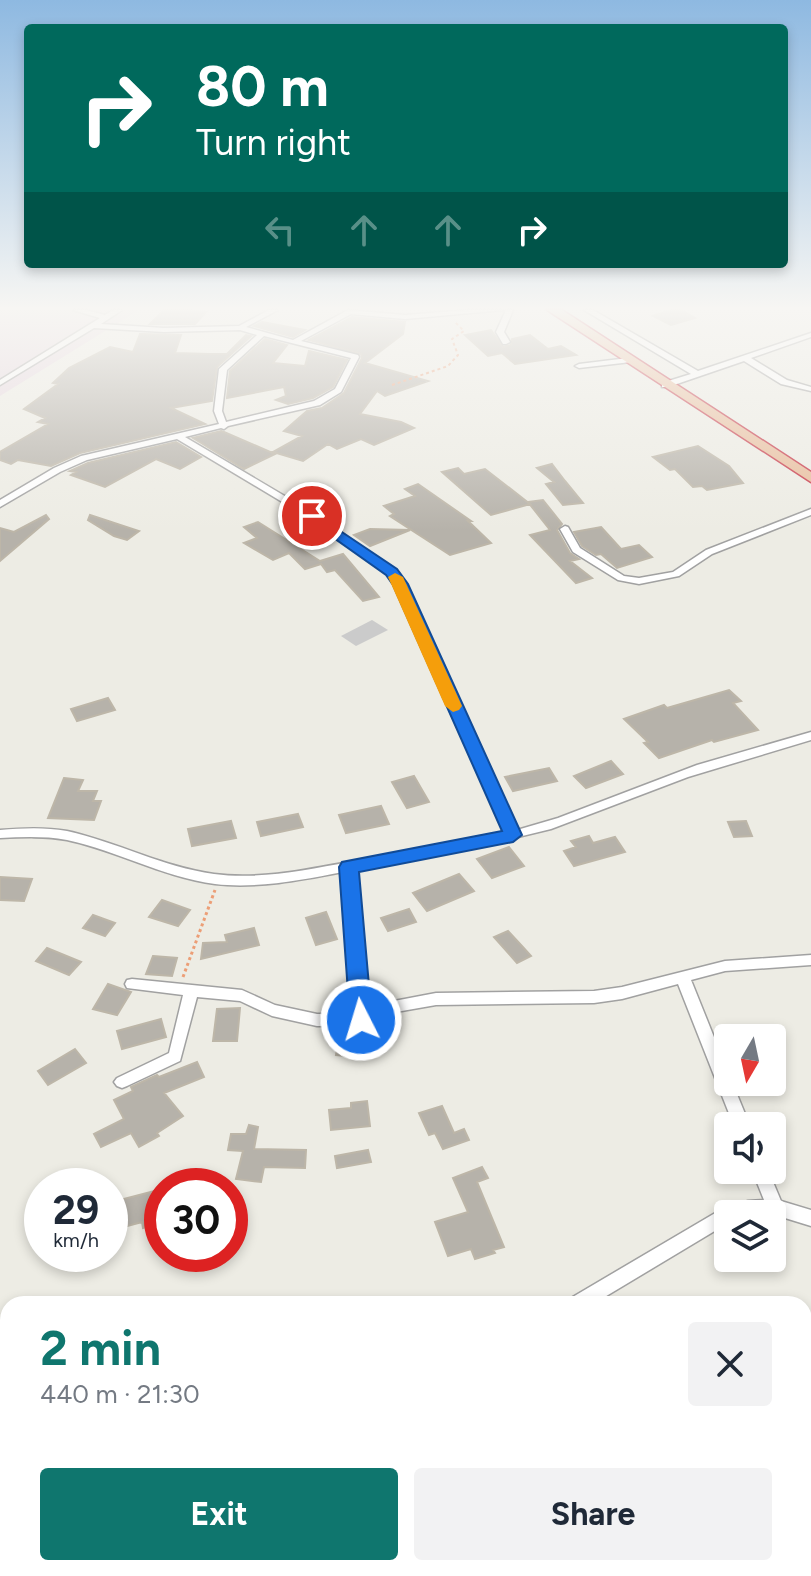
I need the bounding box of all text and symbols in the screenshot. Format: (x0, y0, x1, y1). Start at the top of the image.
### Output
text: 80 m (196, 53, 329, 120)
icon: right (64, 56, 168, 160)
text: Turn right (196, 121, 351, 164)
icon: left (258, 208, 302, 252)
icon: ahead (342, 208, 386, 252)
icon: ahead (426, 208, 470, 252)
icon: right (510, 208, 554, 252)
pin (278, 482, 346, 550)
icon: arrive (290, 494, 334, 538)
position arrow (319, 978, 403, 1062)
north arrow (714, 1024, 786, 1096)
map controls (714, 1024, 786, 1272)
button: sound (714, 1112, 786, 1184)
speed limit sign: 30 (144, 1168, 248, 1272)
text: 29 (53, 1186, 99, 1234)
button: layers (714, 1200, 786, 1272)
text: km/h (53, 1228, 99, 1252)
text: 2 min (40, 1319, 161, 1377)
button: close (688, 1322, 772, 1406)
text: 440 m · 21:30 (40, 1378, 200, 1410)
button: Exit (40, 1468, 398, 1560)
button: Share (414, 1468, 772, 1560)

